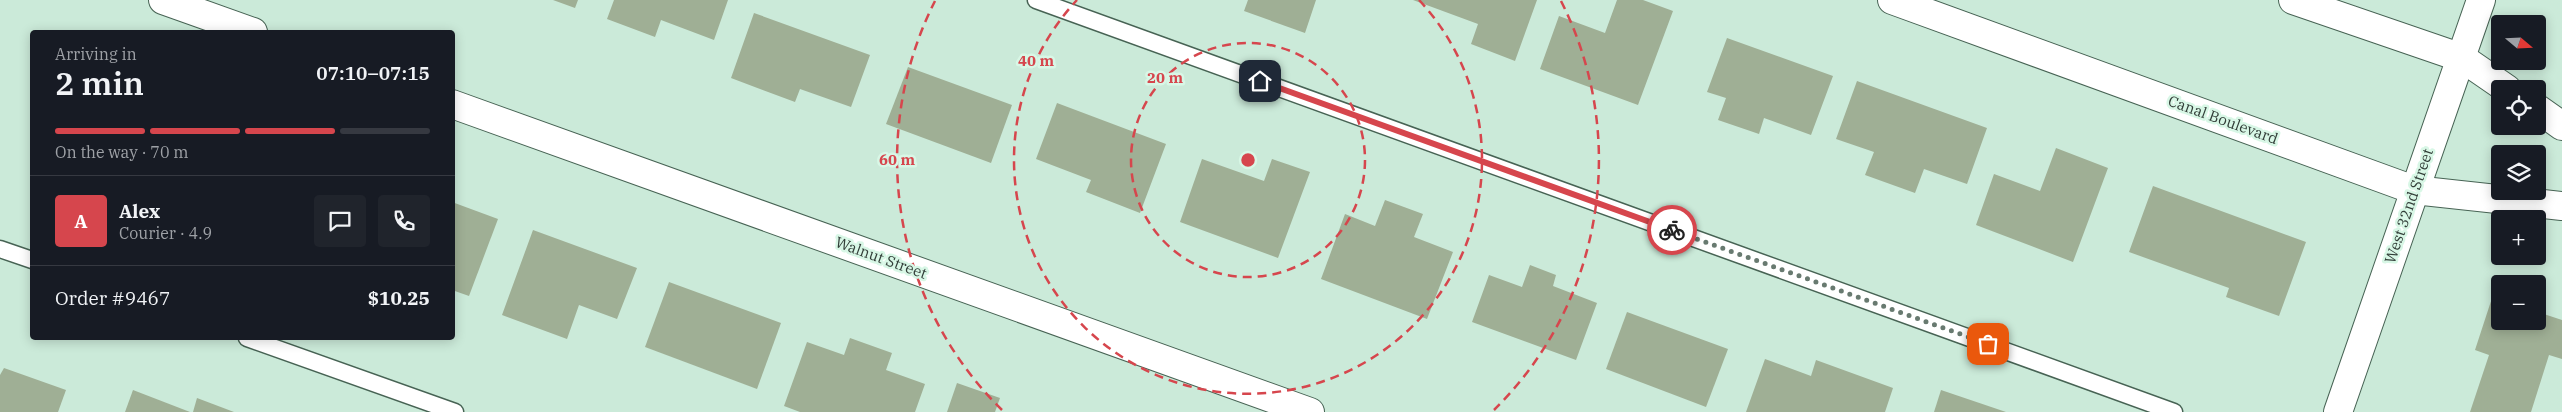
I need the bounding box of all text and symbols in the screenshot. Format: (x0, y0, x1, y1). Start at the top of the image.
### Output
north arrow (2491, 15, 2546, 70)
map controls (2491, 15, 2546, 330)
text: Arriving in (55, 44, 137, 64)
text: 40 m (1018, 51, 1054, 70)
pin (1239, 60, 1281, 102)
text: 07:10–07:15 (316, 61, 430, 85)
text: 2 min (55, 62, 144, 104)
icon: home (1246, 67, 1274, 95)
text: 20 m (1147, 68, 1183, 87)
button: locate (2491, 80, 2546, 135)
street label: Canal Boulevard (2166, 91, 2281, 148)
text: On the way · 70 m (55, 142, 189, 162)
button: layers (2491, 145, 2546, 200)
street label: West 32nd Street (2380, 146, 2437, 266)
text: 60 m (879, 150, 915, 169)
centre of rings (1239, 151, 1257, 169)
button: chat (314, 195, 366, 247)
button: phone (378, 195, 430, 247)
text: Alex (119, 199, 160, 223)
courier (1647, 205, 1697, 255)
text: A (74, 209, 88, 233)
button: + (2491, 210, 2546, 265)
icon: bike (1658, 216, 1686, 244)
text: Courier · 4.9 (119, 223, 212, 243)
street label: Walnut Street (833, 232, 930, 283)
button: − (2491, 275, 2546, 330)
text: Order #9467 (55, 286, 170, 310)
text: $10.25 (368, 286, 430, 310)
pin (1967, 323, 2009, 365)
icon: bag (1974, 330, 2002, 358)

